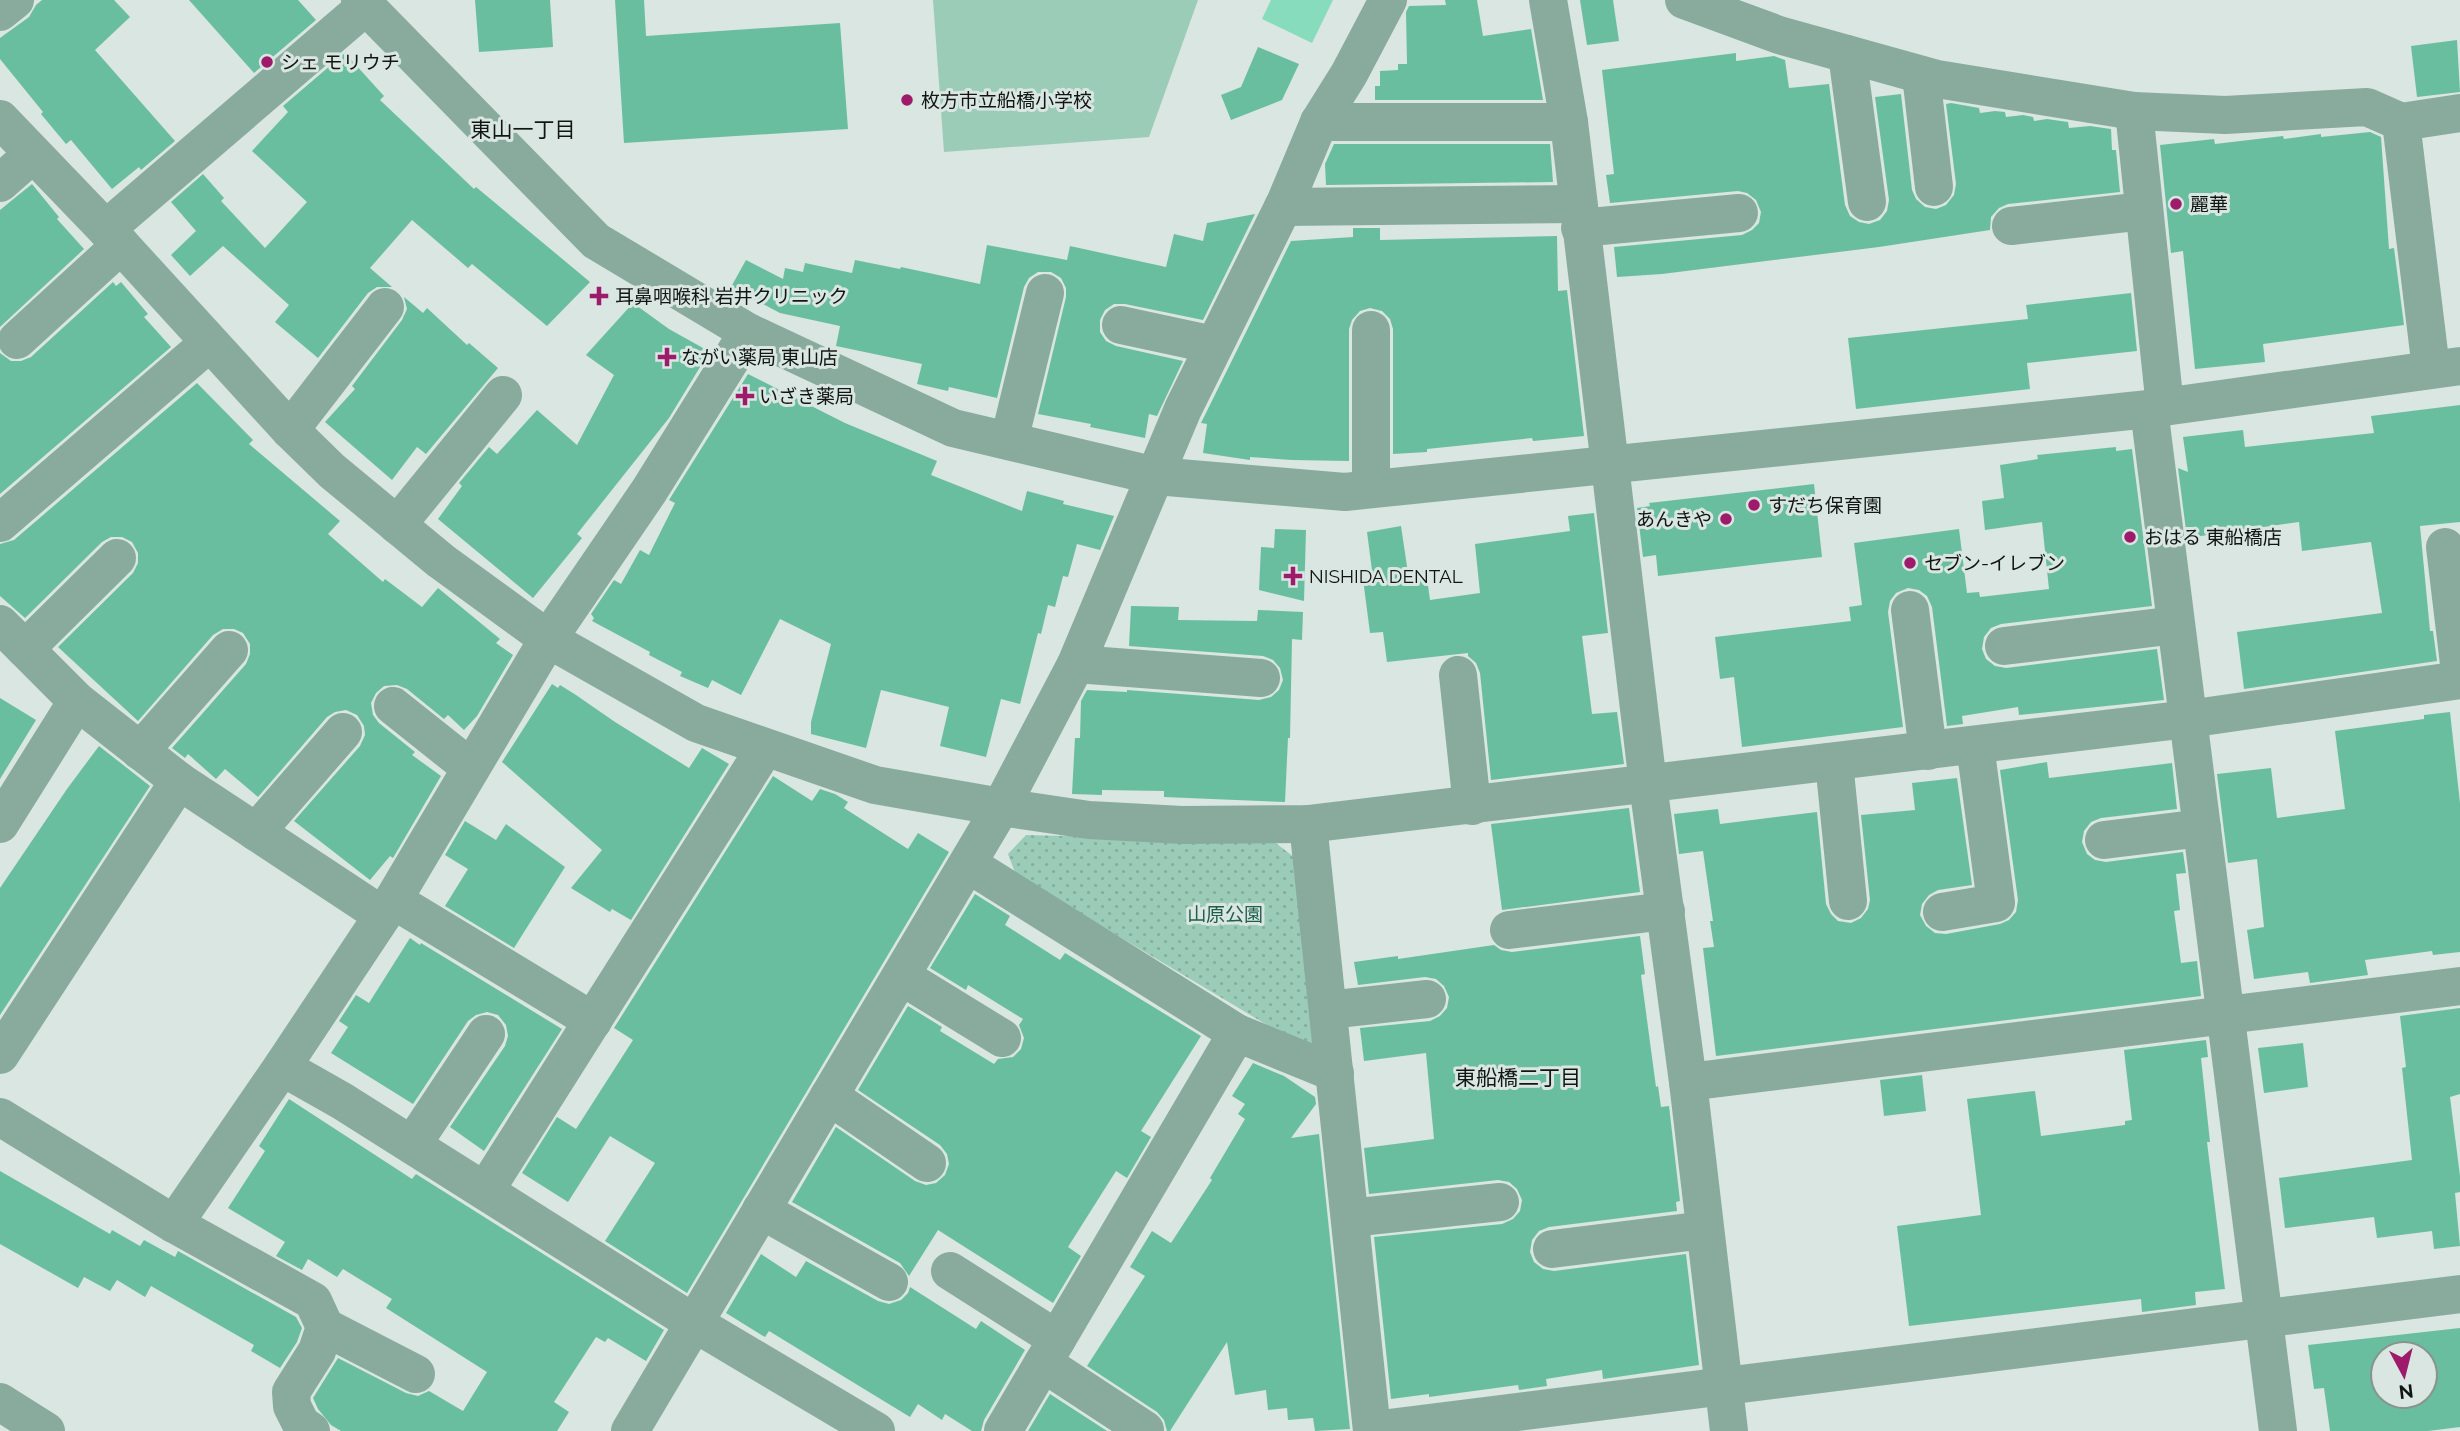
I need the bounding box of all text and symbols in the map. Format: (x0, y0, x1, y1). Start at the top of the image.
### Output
place label: シェ モリウチ (281, 51, 400, 73)
marker: シェ モリウチ (259, 54, 275, 70)
place label: 枚方市立船橋小学校 (921, 89, 1092, 111)
marker: 枚方市立船橋小学校 (899, 92, 915, 108)
district label: 東山一丁目 (471, 117, 576, 142)
place label: 麗華 (2190, 193, 2228, 215)
marker: 麗華 (2168, 196, 2184, 212)
place label: 耳鼻咽喉科 岩井クリニック (615, 285, 848, 307)
marker: 耳鼻咽喉科 岩井クリニック (589, 286, 609, 306)
place label: ながい薬局 東山店 (681, 346, 838, 368)
marker: ながい薬局 東山店 (659, 349, 675, 365)
place label: いざき薬局 (759, 385, 854, 407)
marker: いざき薬局 (737, 388, 753, 404)
place label: すだち保育園 (1768, 494, 1882, 516)
marker: すだち保育園 (1746, 497, 1762, 513)
place label: あんきや (1636, 508, 1712, 530)
marker: あんきや (1718, 511, 1734, 527)
place label: おはる 東船橋店 (2144, 526, 2282, 548)
marker: おはる 東船橋店 (2122, 529, 2138, 545)
place label: セブン-イレブン (1924, 552, 2065, 574)
marker: セブン-イレブン (1902, 555, 1918, 571)
place label: NISHIDA DENTAL (1309, 565, 1463, 587)
marker: NISHIDA DENTAL (1283, 566, 1303, 586)
park label: 山原公園 (1187, 903, 1263, 925)
district label: 東船橋二丁目 (1455, 1065, 1581, 1090)
north arrow (2369, 1340, 2439, 1410)
text: N (2398, 1380, 2415, 1404)

